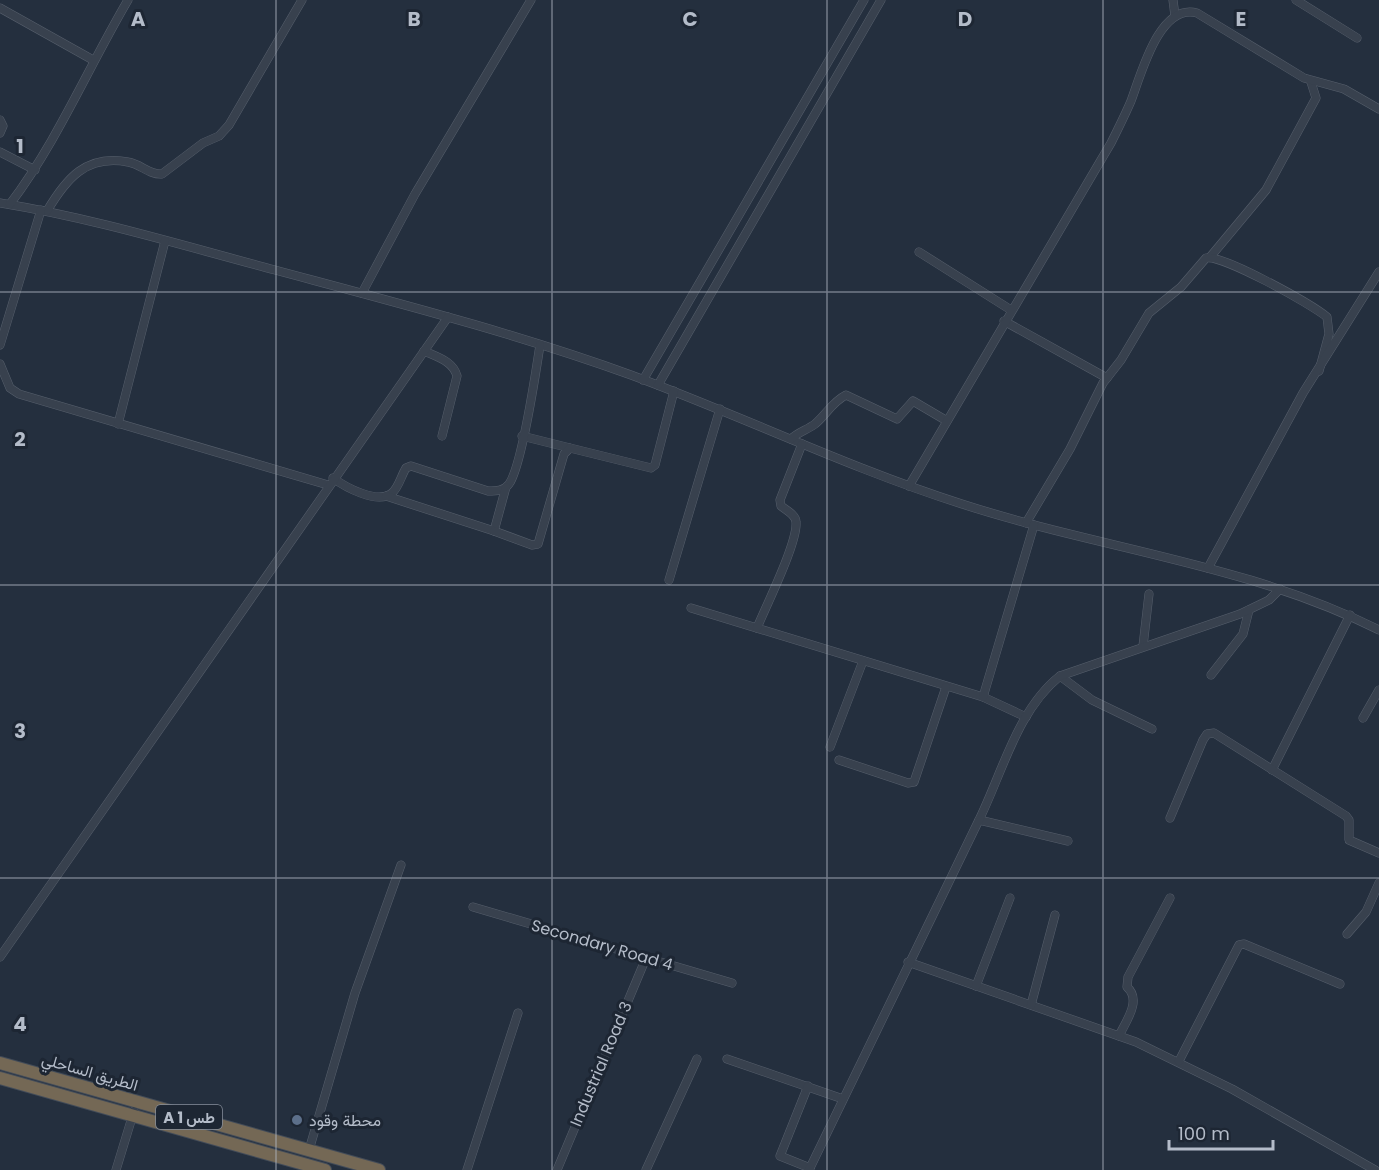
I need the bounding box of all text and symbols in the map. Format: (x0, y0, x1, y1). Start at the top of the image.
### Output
text: A (131, 5, 146, 33)
text: B (407, 5, 421, 33)
text: C (682, 5, 698, 33)
text: D (958, 5, 972, 33)
text: E (1236, 5, 1246, 33)
text: 1 (16, 132, 24, 160)
text: 2 (14, 425, 26, 453)
text: 3 (14, 717, 26, 745)
street label: Secondary Road 4 (529, 914, 675, 976)
street label: Industrial Road 3 (564, 998, 638, 1130)
text: 4 (13, 1010, 27, 1038)
street label: الطريق الساحلي (39, 1047, 141, 1099)
road number: A 1 طس (156, 1105, 222, 1129)
place label: محطة وقود (309, 1109, 381, 1132)
marker: محطة وقود (290, 1113, 304, 1127)
scale bar (1169, 1113, 1272, 1151)
text: 100 m (1178, 1121, 1230, 1146)

